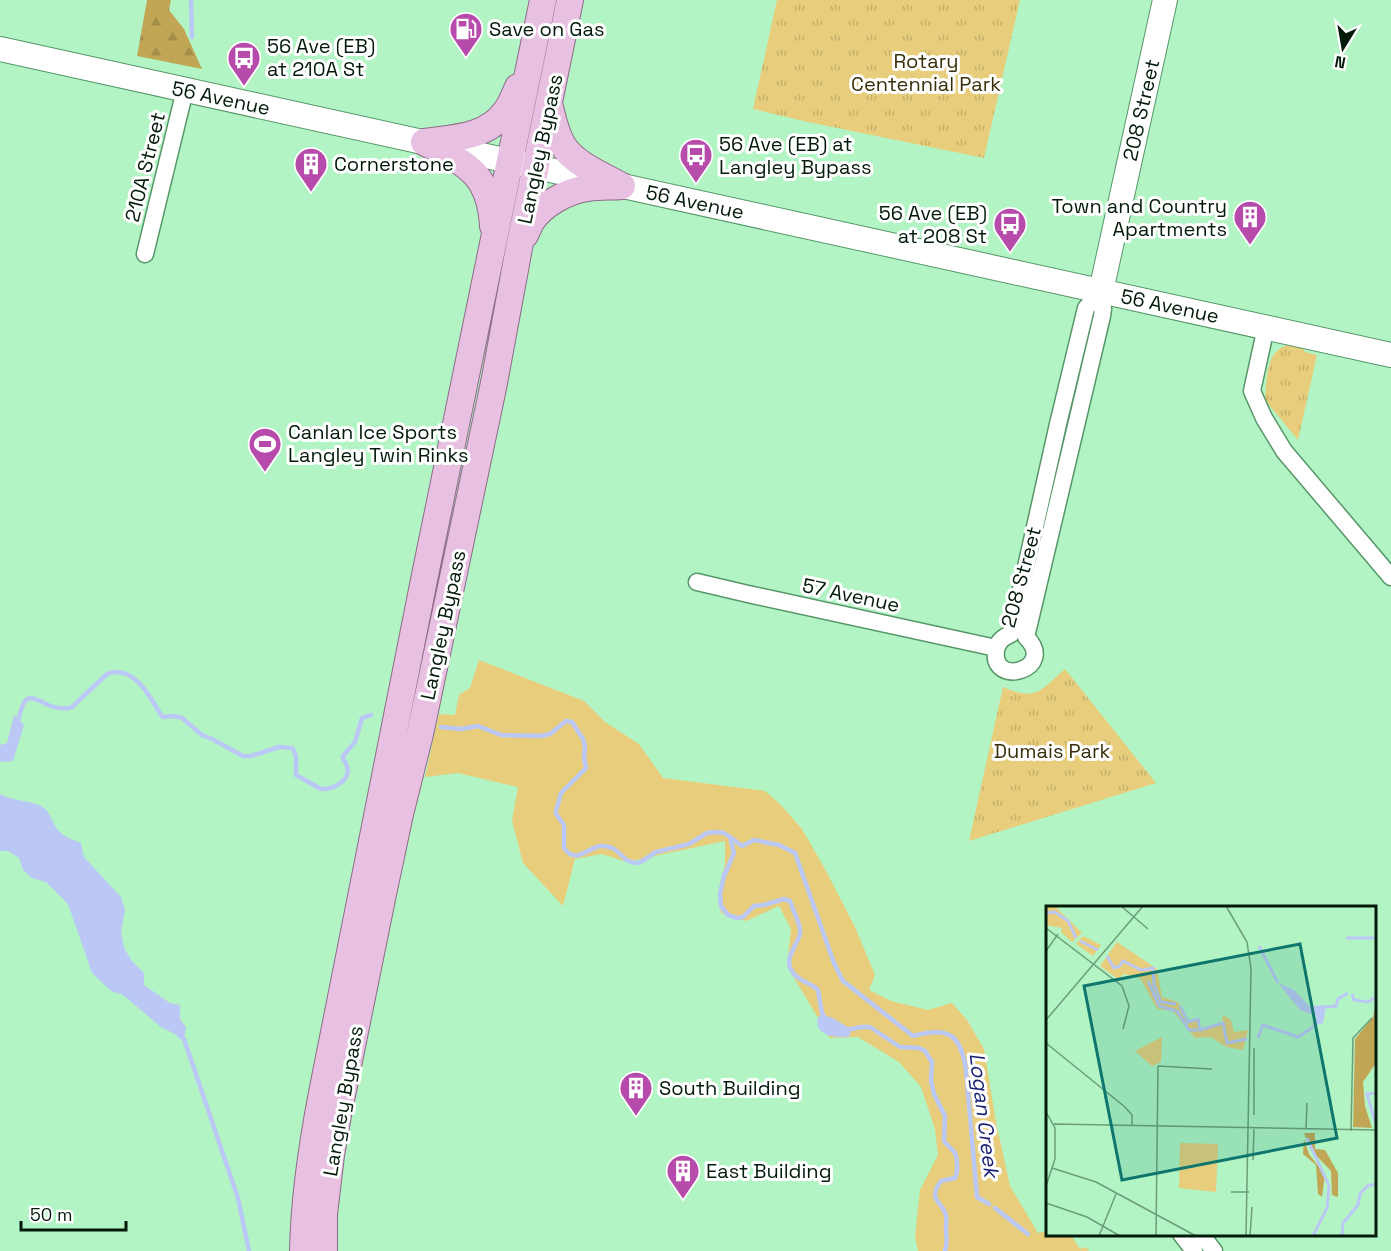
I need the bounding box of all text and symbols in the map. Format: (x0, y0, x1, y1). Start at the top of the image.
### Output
fuel station icon: Save on Gas (448, 11, 484, 58)
place label: Save on Gas (489, 16, 605, 42)
north arrow (1313, 18, 1373, 78)
place label: 56 Ave (EB) at 210A St (267, 33, 375, 82)
bus stop icon: 56 Ave (EB) at 210A St (226, 40, 262, 87)
park label: Rotary Centennial Park (851, 48, 1001, 97)
text: N (1333, 51, 1348, 74)
street label: 208 Street (1117, 57, 1165, 163)
street label: Langley Bypass (511, 72, 569, 226)
street label: 56 Avenue (170, 75, 272, 121)
street label: 210A Street (119, 110, 171, 224)
place label: 56 Ave (EB) at Langley Bypass (719, 131, 871, 180)
bus stop icon: 56 Ave (EB) at Langley Bypass (678, 137, 714, 184)
building icon: Cornerstone (293, 146, 329, 193)
place label: Cornerstone (334, 151, 454, 177)
street label: 56 Avenue (644, 179, 746, 225)
place label: Town and Country Apartments (1051, 193, 1227, 242)
building icon: Town and Country Apartments (1232, 199, 1268, 246)
place label: 56 Ave (EB) at 208 St (879, 200, 987, 249)
bus stop icon: 56 Ave (EB) at 208 St (992, 206, 1028, 253)
street label: 56 Avenue (1119, 283, 1221, 329)
place label: Canlan Ice Sports Langley Twin Rinks (288, 419, 469, 468)
sports icon: Canlan Ice Sports Langley Twin Rinks (247, 426, 283, 473)
street label: 208 Street (995, 524, 1047, 630)
street label: Langley Bypass (414, 548, 472, 702)
street label: 57 Avenue (800, 572, 902, 618)
park label: Dumais Park (994, 738, 1110, 764)
inset map (1046, 906, 1376, 1236)
street label: Langley Bypass (317, 1024, 369, 1178)
water label: Logan Creek (963, 1051, 1006, 1181)
building icon: South Building (618, 1070, 654, 1117)
place label: South Building (659, 1075, 801, 1101)
building icon: East Building (665, 1153, 701, 1200)
place label: East Building (706, 1158, 831, 1184)
scale bar (21, 1194, 126, 1232)
text: 50 m (30, 1203, 72, 1226)

